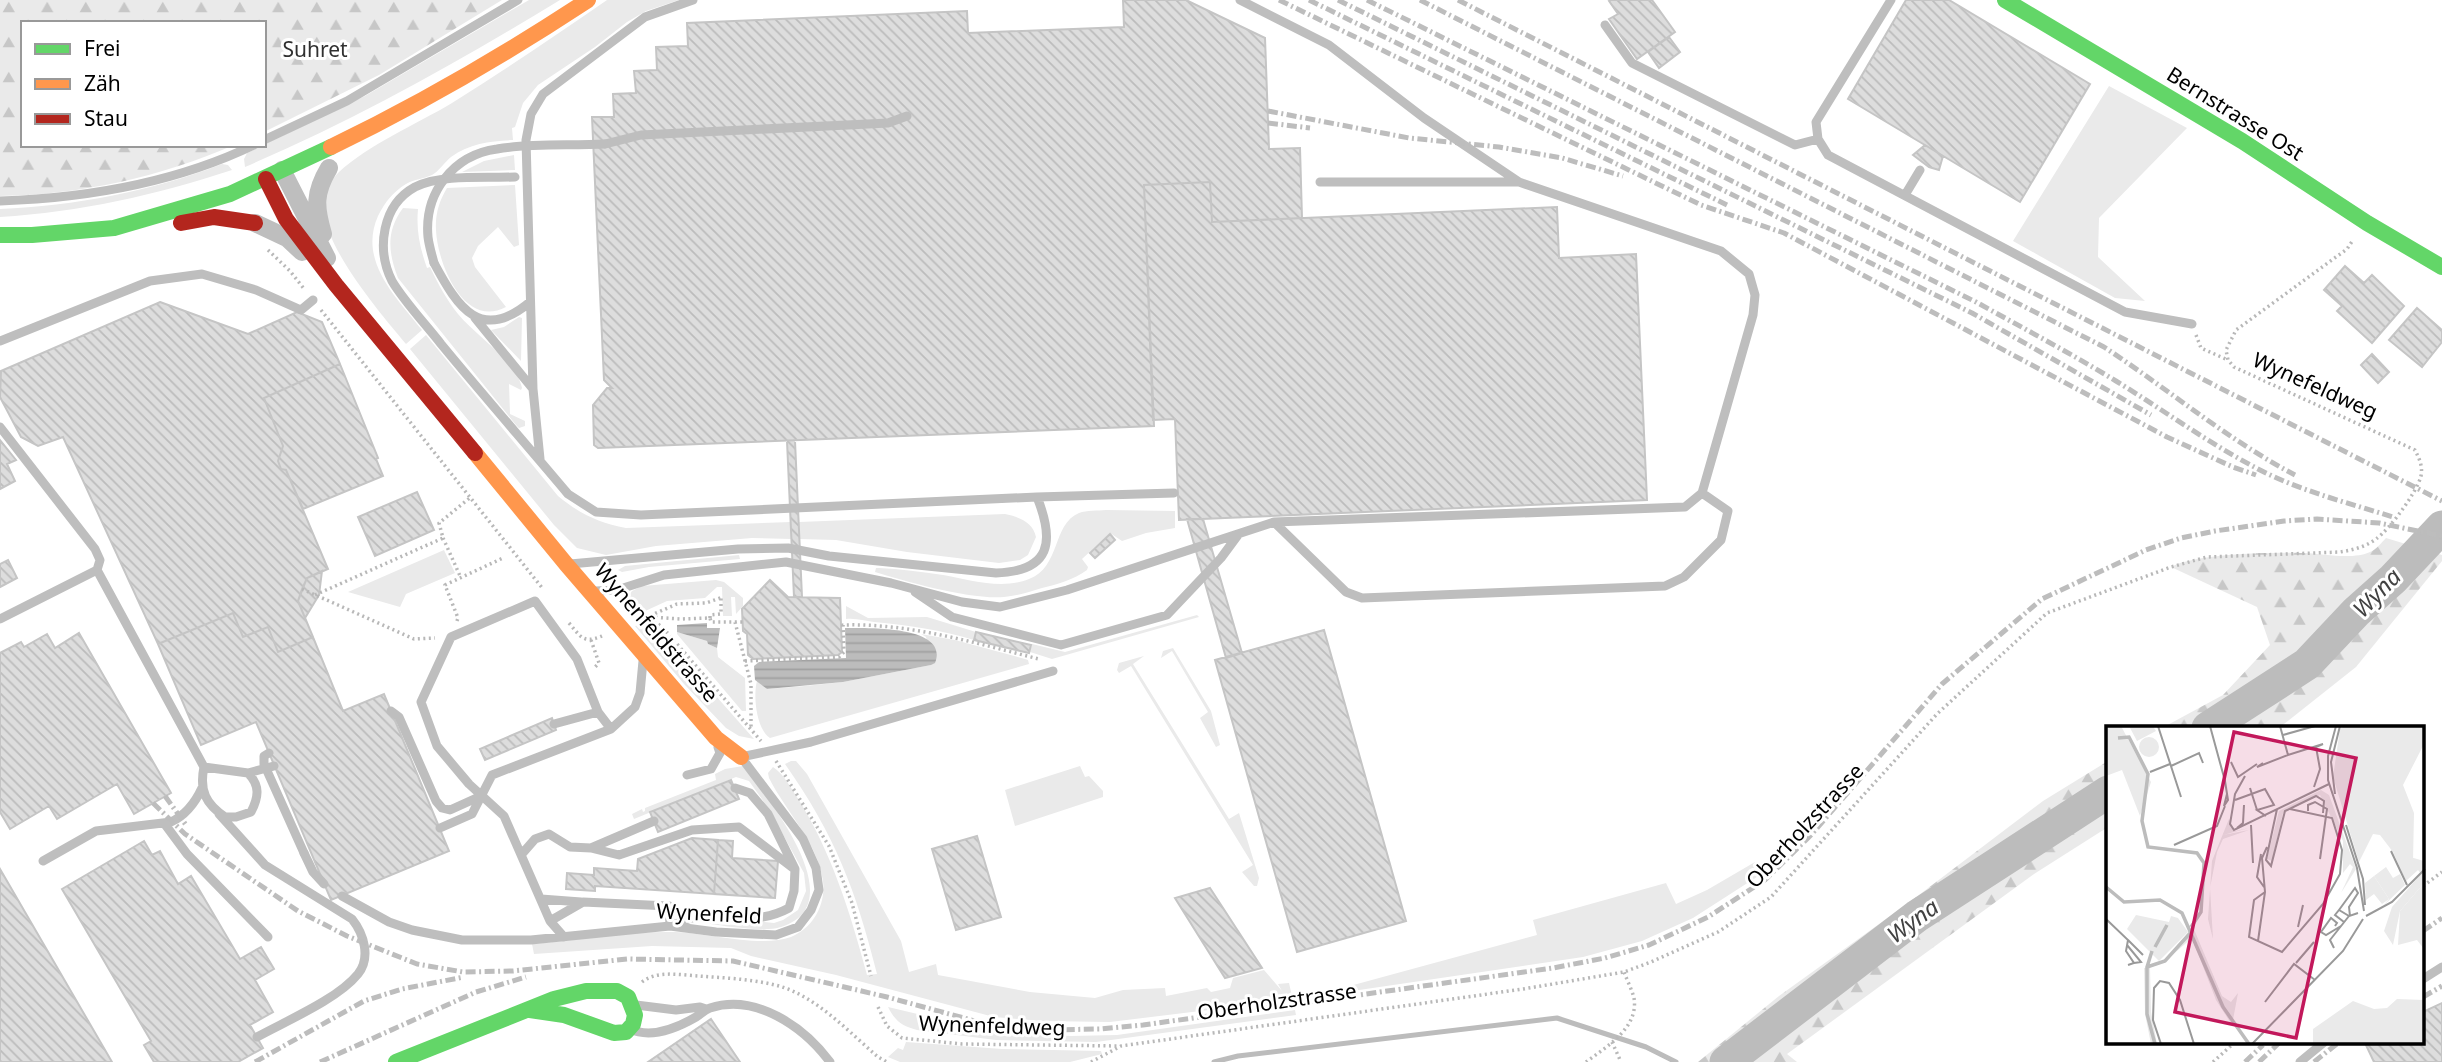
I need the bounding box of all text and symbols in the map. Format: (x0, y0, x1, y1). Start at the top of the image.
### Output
legend (21, 21, 266, 147)
text: Frei (84, 34, 120, 62)
park label: Suhret (282, 35, 348, 63)
street label: Bernstrasse Ost (2162, 60, 2310, 167)
text: Zäh (84, 69, 121, 97)
text: Stau (84, 104, 128, 132)
street label: Wynefeldweg (2249, 345, 2382, 425)
street label: Wynenfeldstrasse (589, 557, 725, 708)
water label: Wyna (2345, 561, 2408, 624)
inset map (2106, 726, 2424, 1044)
street label: Oberholzstrasse (1739, 757, 1869, 894)
water label: Wyna (1880, 891, 1945, 950)
street label: Wynenfeld (656, 896, 762, 930)
street label: Oberholzstrasse (1195, 976, 1358, 1026)
street label: Wynenfeldweg (918, 1008, 1066, 1042)

